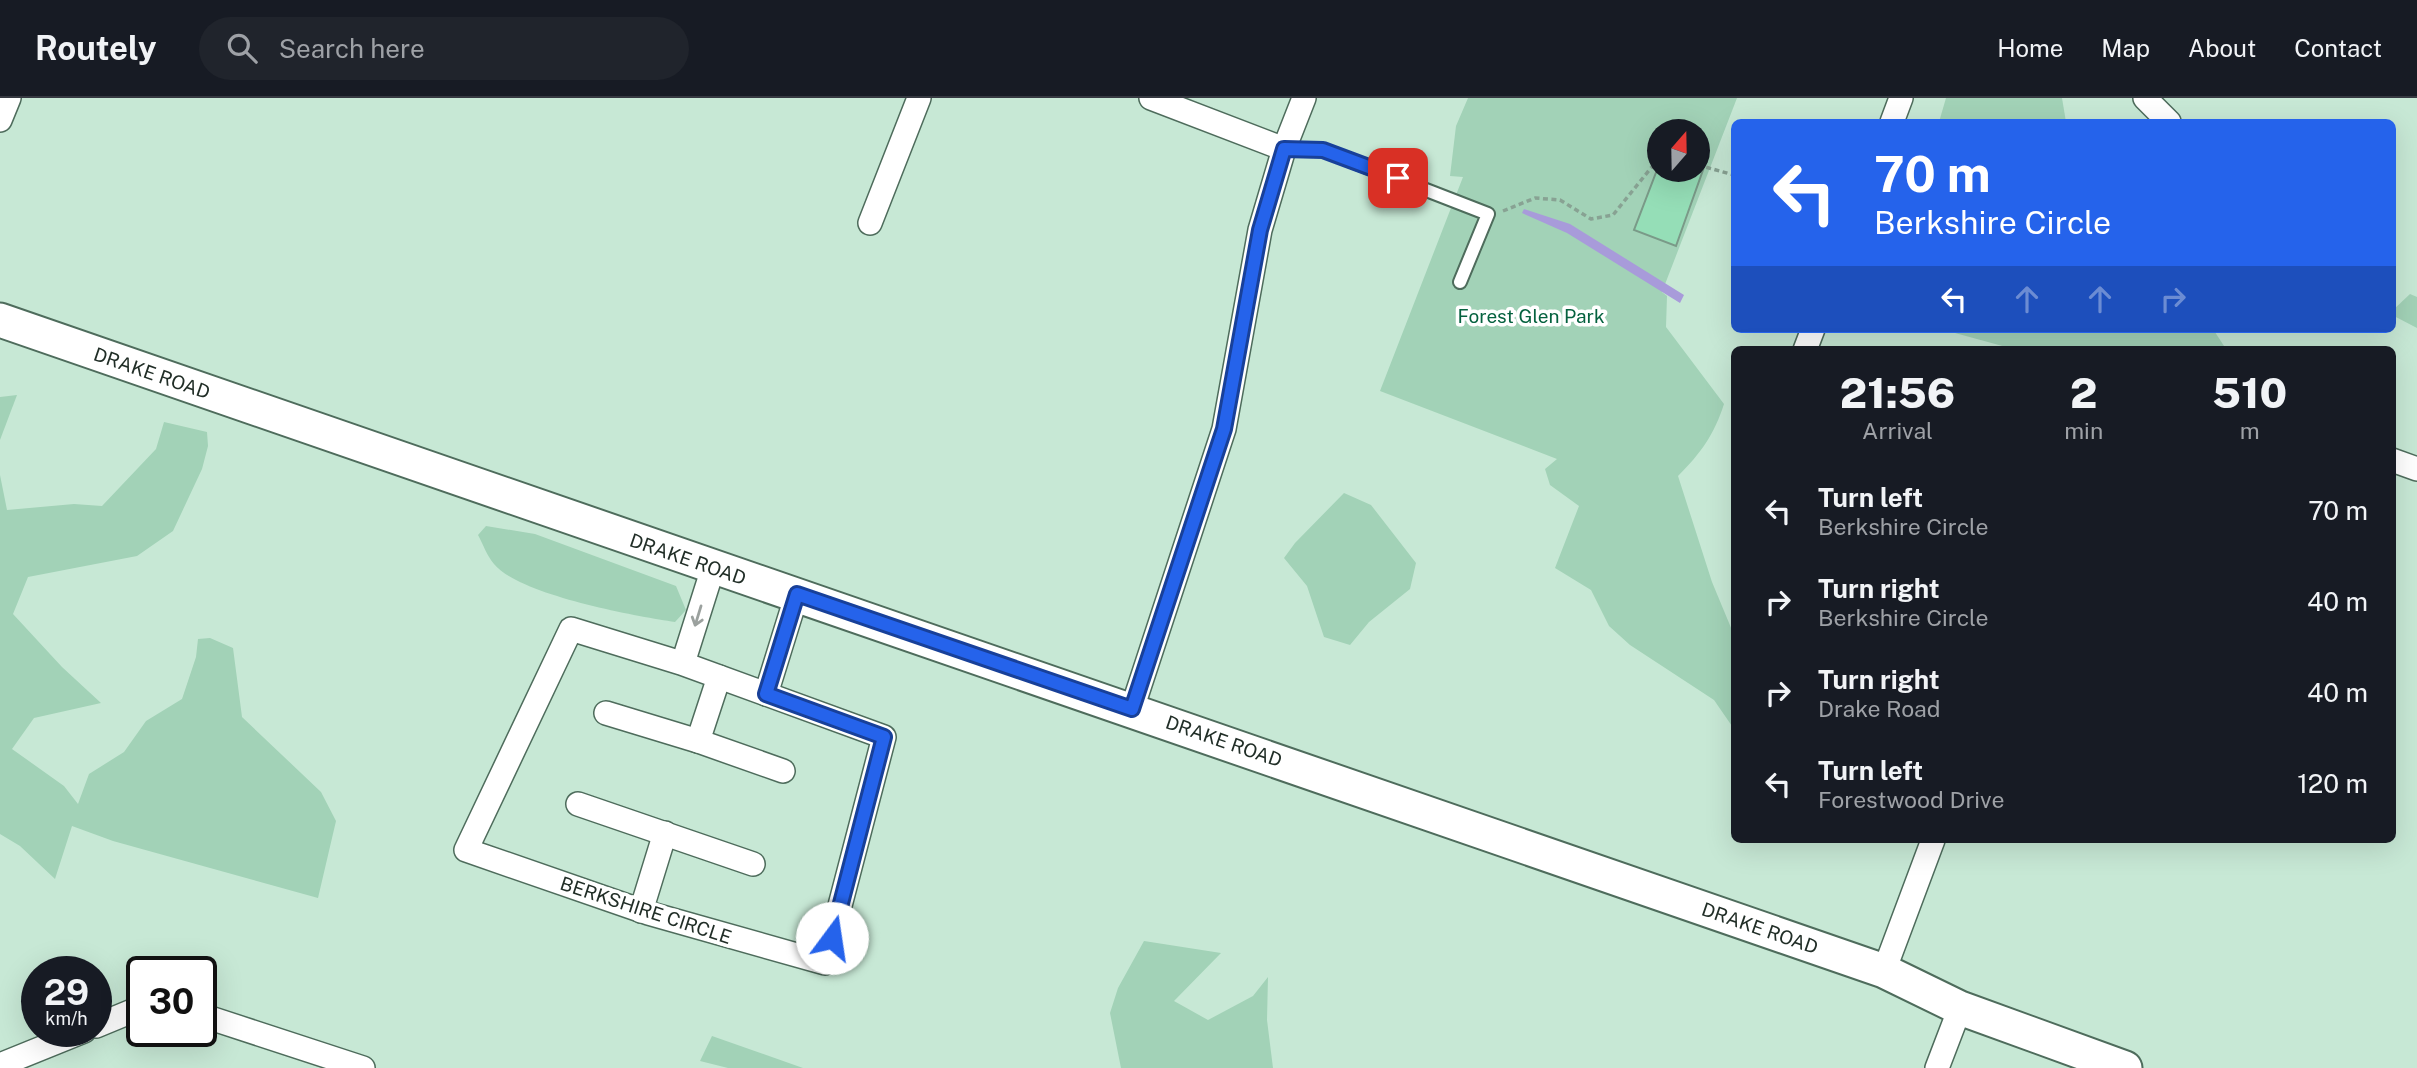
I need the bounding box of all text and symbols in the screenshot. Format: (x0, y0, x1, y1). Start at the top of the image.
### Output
search box (199, 17, 689, 80)
text: Routely (35, 29, 157, 67)
icon: search (223, 29, 261, 67)
text: Search here (279, 33, 425, 64)
text: Home (1997, 34, 2063, 62)
text: Map (2101, 34, 2150, 62)
text: About (2188, 34, 2256, 62)
text: Contact (2294, 34, 2382, 62)
north arrow (1647, 119, 1710, 182)
map controls (1647, 119, 1710, 182)
text: 70 m (1874, 145, 1991, 203)
icon: left (1759, 147, 1850, 238)
pin (1368, 148, 1428, 208)
icon: arrive (1379, 159, 1417, 197)
text: Berkshire Circle (1874, 204, 2111, 241)
icon: left (1935, 280, 1973, 318)
icon: ahead (2008, 280, 2046, 318)
icon: ahead (2081, 280, 2119, 318)
icon: right (2154, 280, 2192, 318)
park label: Forest Glen Park (1457, 305, 1605, 327)
street label: DRAKE ROAD (91, 343, 213, 403)
text: 21:56 (1840, 368, 1955, 417)
text: 2 (2070, 368, 2097, 417)
text: 510 (2212, 368, 2287, 417)
text: Arrival (1862, 417, 1933, 444)
text: min (2064, 417, 2103, 444)
text: m (2240, 417, 2260, 444)
text: Turn left (1818, 482, 1923, 513)
icon: left (1759, 492, 1797, 530)
text: 70 m (2308, 495, 2368, 526)
text: Berkshire Circle (1818, 513, 1988, 540)
street label: DRAKE ROAD (627, 529, 749, 589)
text: Turn right (1818, 573, 1940, 604)
icon: right (1759, 583, 1797, 621)
text: 40 m (2307, 586, 2368, 617)
one-way arrow (690, 604, 703, 626)
text: Berkshire Circle (1818, 604, 1988, 631)
text: Turn right (1818, 664, 1940, 695)
icon: right (1759, 674, 1797, 712)
text: 40 m (2307, 677, 2368, 708)
text: Drake Road (1818, 695, 1941, 722)
street label: DRAKE ROAD (1163, 711, 1285, 771)
text: Turn left (1818, 755, 1923, 786)
icon: left (1759, 765, 1797, 803)
text: 120 m (2297, 768, 2368, 799)
text: Forestwood Drive (1818, 786, 2004, 813)
street label: BERKSHIRE CIRCLE (558, 872, 734, 948)
street label: DRAKE ROAD (1699, 898, 1821, 958)
position arrow (795, 901, 869, 975)
speed limit sign: 30 (126, 956, 217, 1047)
text: 29 (44, 972, 89, 1013)
text: km/h (45, 1008, 88, 1029)

